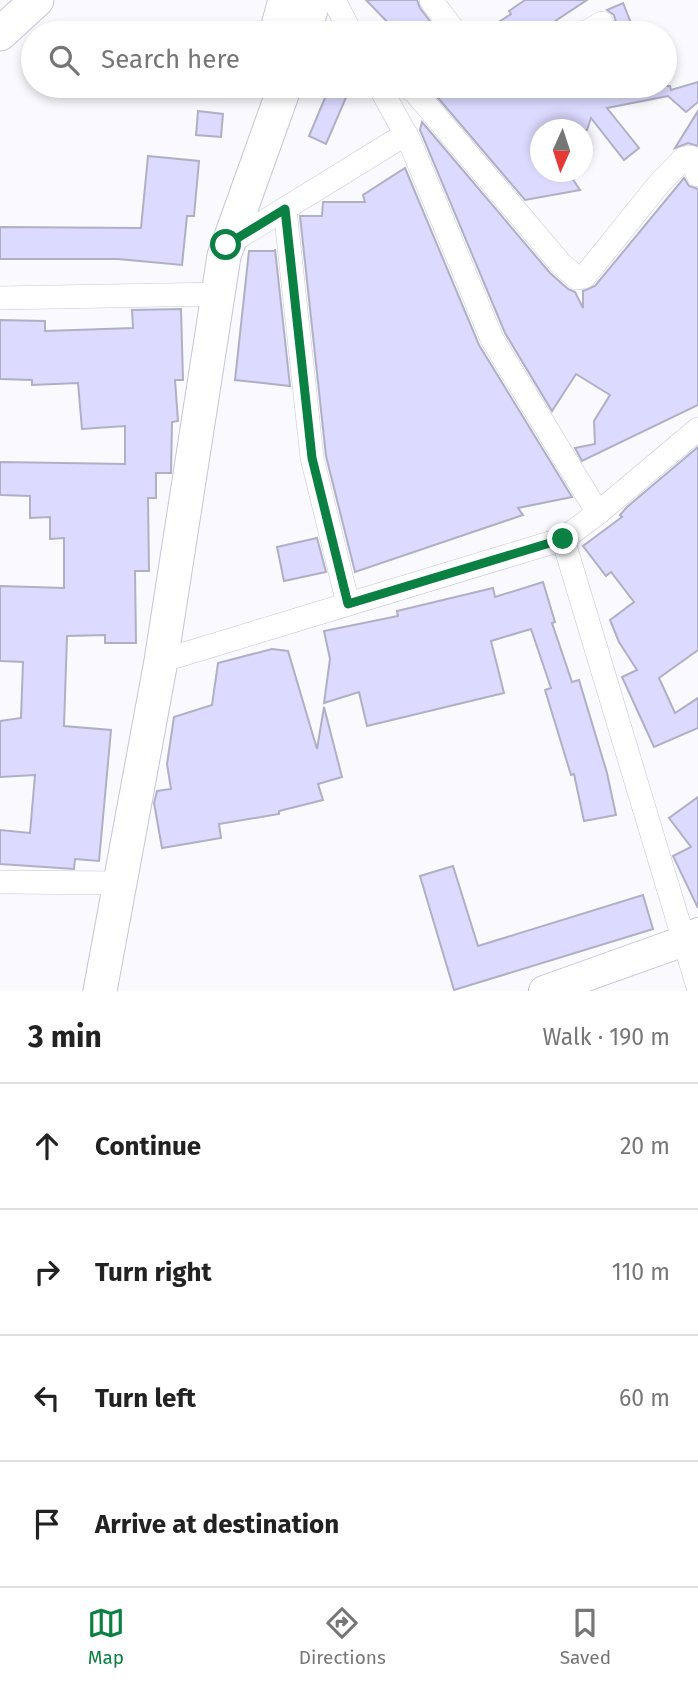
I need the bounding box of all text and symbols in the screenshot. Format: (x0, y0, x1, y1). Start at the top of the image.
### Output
search box (21, 21, 677, 98)
icon: search (45, 41, 83, 79)
text: Search here (101, 44, 240, 75)
north arrow (530, 119, 593, 182)
route start (210, 229, 241, 260)
route end (547, 523, 578, 554)
text: 3 min (28, 1019, 102, 1055)
text: Walk · 190 m (543, 1023, 670, 1051)
icon: ahead (28, 1127, 66, 1165)
text: Continue (95, 1131, 201, 1162)
text: 20 m (620, 1132, 670, 1160)
icon: right (28, 1253, 66, 1291)
text: Turn right (95, 1257, 212, 1288)
text: 110 m (612, 1258, 670, 1286)
icon: left (28, 1379, 66, 1417)
text: Turn left (95, 1383, 196, 1414)
text: 60 m (619, 1384, 670, 1412)
icon: arrive (28, 1505, 66, 1543)
text: Arrive at destination (95, 1509, 339, 1540)
tab: Map (87, 1604, 125, 1669)
tab: Directions (299, 1604, 386, 1669)
tab: Saved (560, 1604, 611, 1669)

